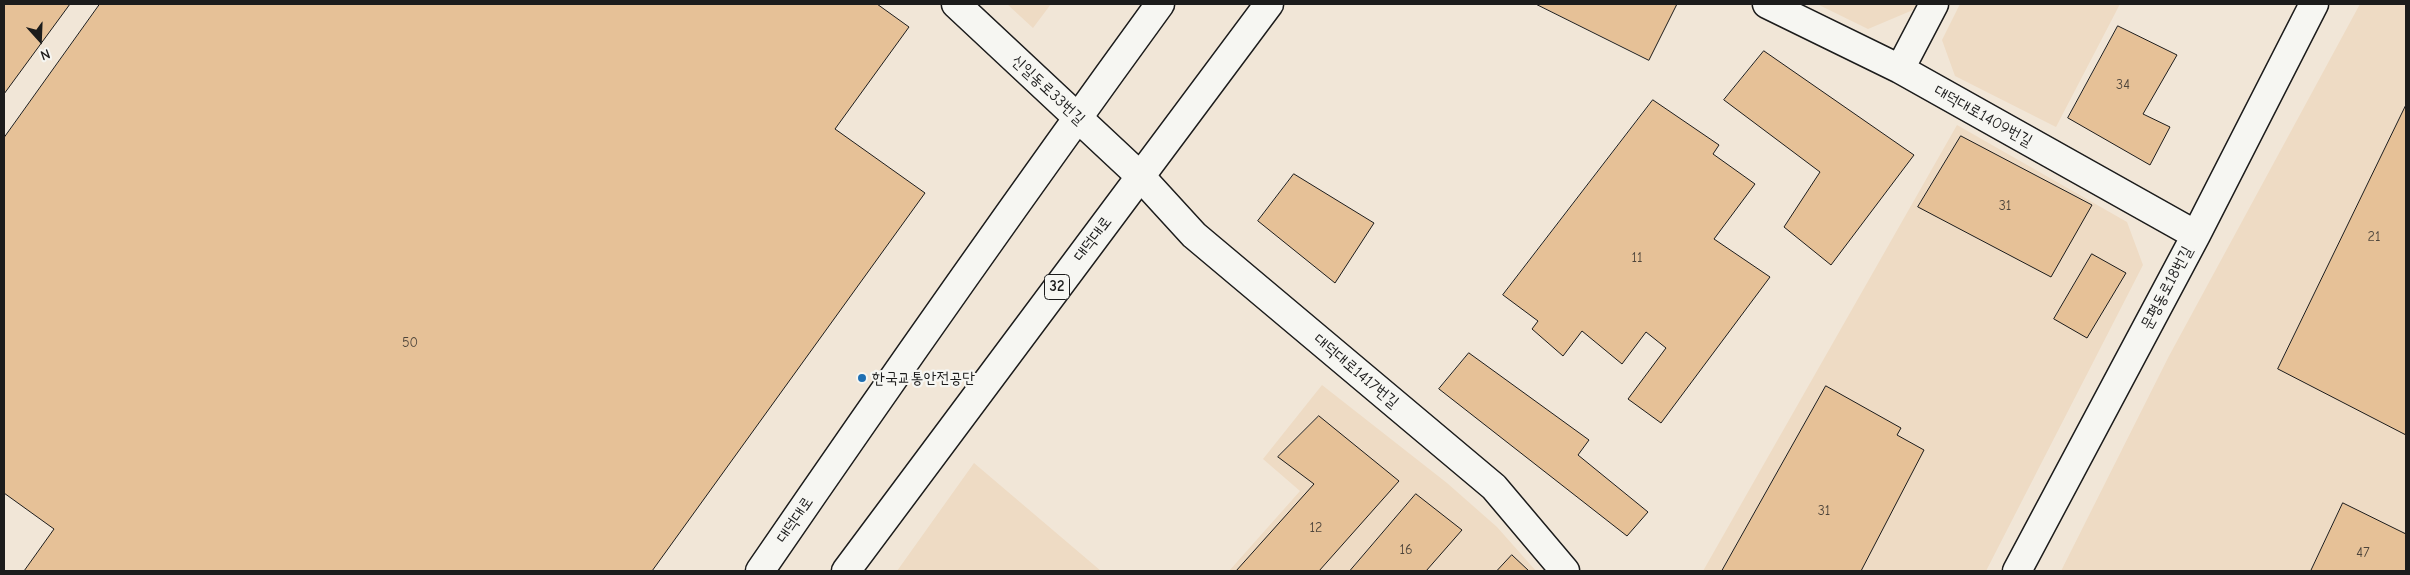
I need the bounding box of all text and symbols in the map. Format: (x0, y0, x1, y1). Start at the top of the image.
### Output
north arrow (15, 15, 65, 65)
text: N (38, 45, 53, 64)
street label: 신일동로33번길 (1007, 51, 1089, 129)
house number: 34 (2116, 77, 2130, 93)
street label: 대덕대로1409번길 (1930, 81, 2036, 151)
house number: 31 (1999, 198, 2011, 214)
street label: 대덕대로 (1070, 213, 1116, 265)
house number: 21 (2368, 229, 2380, 245)
street label: 문평동로18번길 (2137, 243, 2197, 333)
house number: 11 (1631, 250, 1643, 266)
road number: 32 (1044, 274, 1070, 300)
street label: 대덕대로1417번길 (1310, 330, 1402, 412)
house number: 50 (402, 335, 418, 351)
place label: 한국교통안전공단 (872, 368, 975, 388)
marker: 한국교통안전공단 (856, 372, 868, 384)
street label: 대덕대로 (773, 493, 817, 547)
house number: 31 (1818, 503, 1830, 519)
house number: 12 (1310, 520, 1322, 536)
house number: 16 (1399, 542, 1413, 558)
house number: 47 (2356, 545, 2370, 561)

